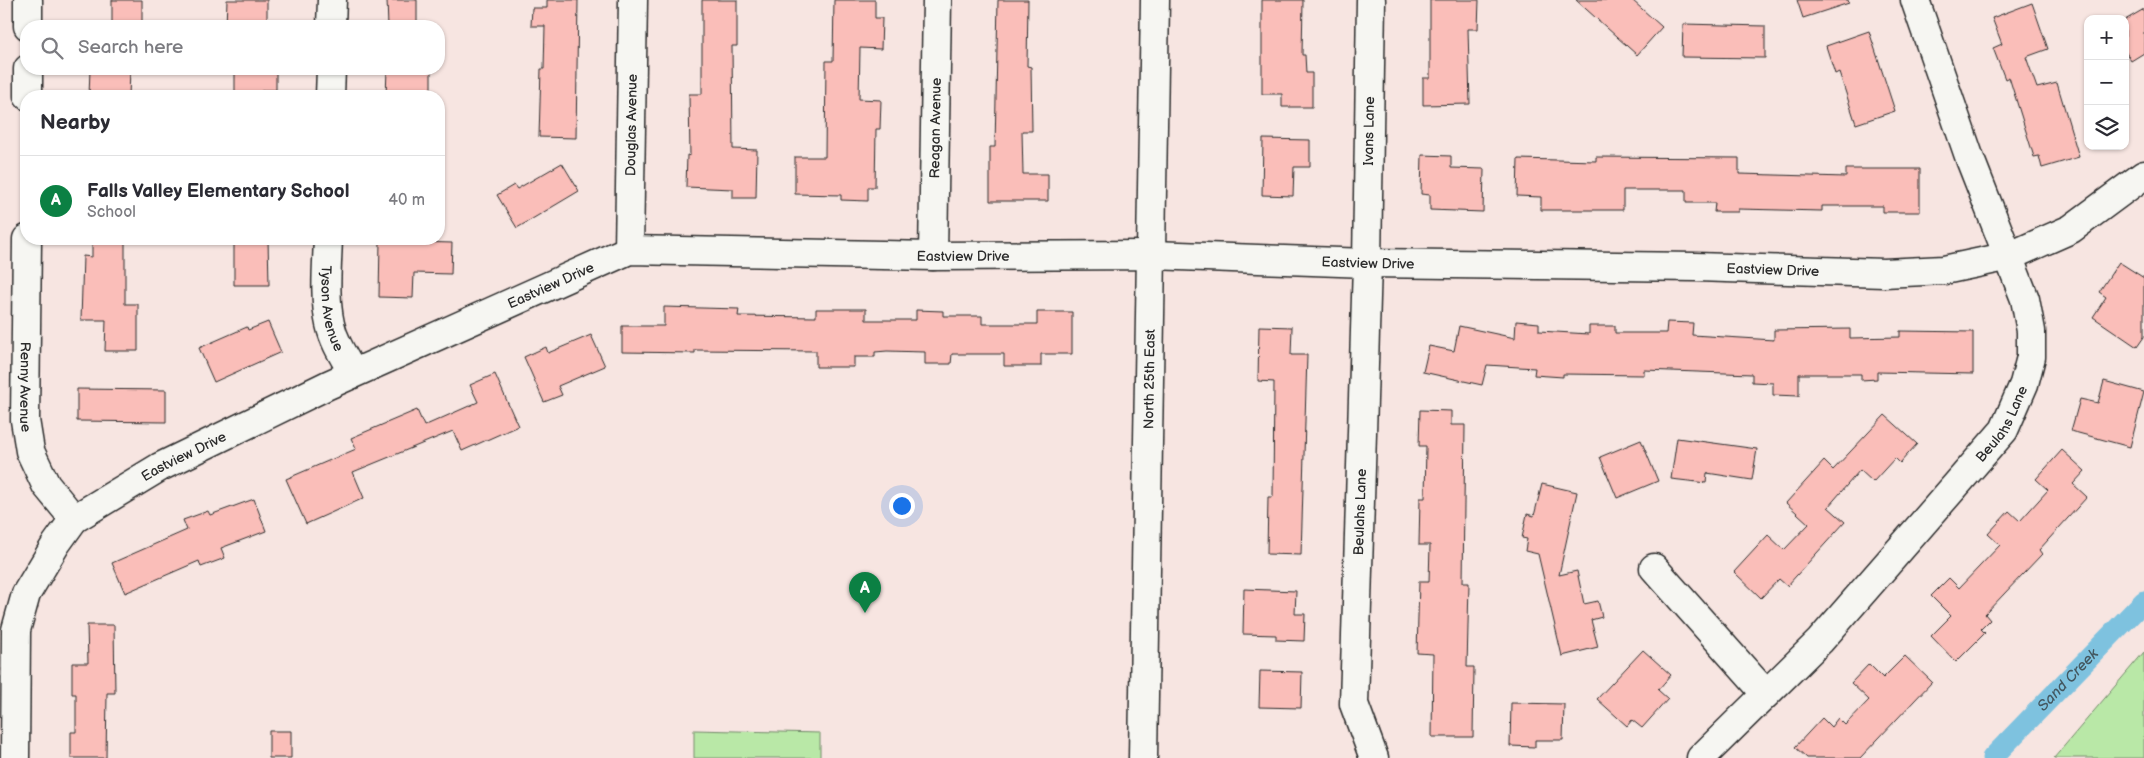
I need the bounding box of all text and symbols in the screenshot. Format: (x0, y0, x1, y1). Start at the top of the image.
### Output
map controls (2084, 15, 2129, 150)
button: + (2084, 15, 2129, 60)
search box (20, 20, 445, 75)
icon: search (38, 34, 66, 62)
text: Search here (78, 36, 183, 59)
button: − (2084, 60, 2129, 105)
street label: Douglas Avenue (622, 74, 640, 176)
street label: Reagan Avenue (926, 77, 944, 179)
street label: Ivans Lane (1360, 96, 1378, 166)
button: layers (2084, 105, 2129, 150)
text: Nearby (40, 110, 110, 135)
text: Falls Valley Elementary School (87, 180, 349, 203)
text: A (51, 191, 61, 210)
text: 40 m (388, 191, 425, 210)
text: School (87, 203, 136, 222)
street label: Eastview Drive (917, 247, 1010, 265)
street label: Eastview Drive (1321, 253, 1415, 272)
street label: Eastview Drive (505, 258, 597, 312)
street label: Eastview Drive (1726, 259, 1820, 279)
street label: Tyson Avenue (318, 265, 348, 354)
street label: North 25th East (1140, 328, 1158, 429)
street label: Renny Avenue (16, 342, 35, 433)
street label: Beulahs Lane (1972, 383, 2031, 465)
street label: Eastview Drive (138, 428, 229, 485)
street label: Beulahs Lane (1350, 468, 1370, 556)
your location (889, 493, 915, 519)
pin: A (849, 572, 881, 613)
water label: Sand Creek (2033, 644, 2103, 715)

